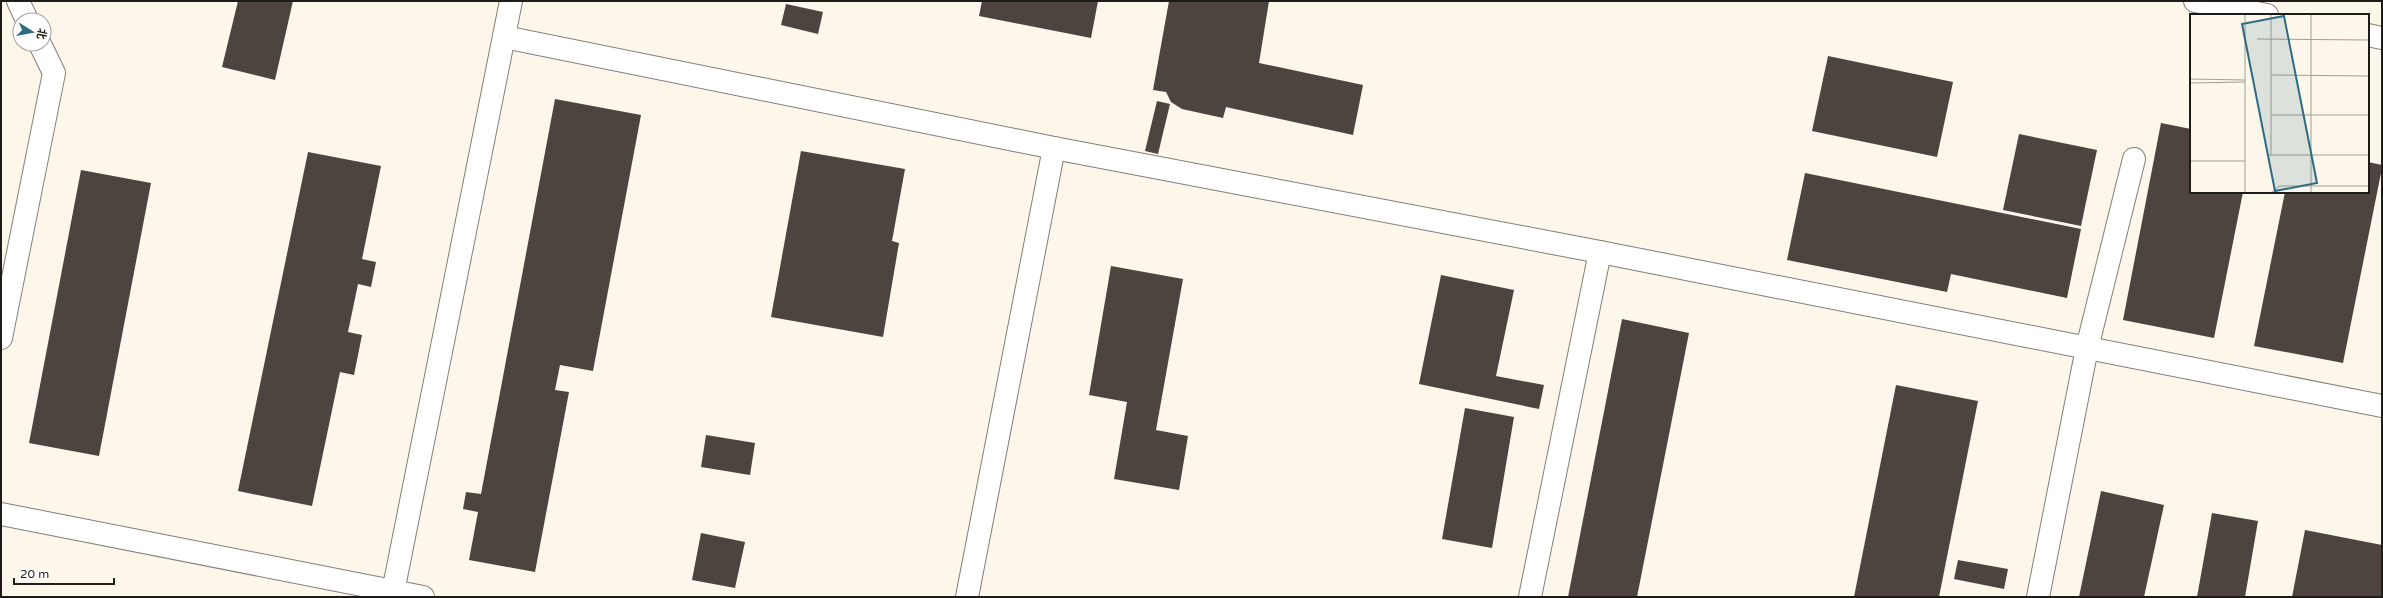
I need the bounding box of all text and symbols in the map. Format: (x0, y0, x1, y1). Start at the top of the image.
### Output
north arrow (12, 12, 52, 52)
inset map (2190, 14, 2369, 193)
text: 北 (34, 27, 49, 40)
scale bar (14, 560, 114, 586)
text: 20 m (20, 567, 49, 581)

